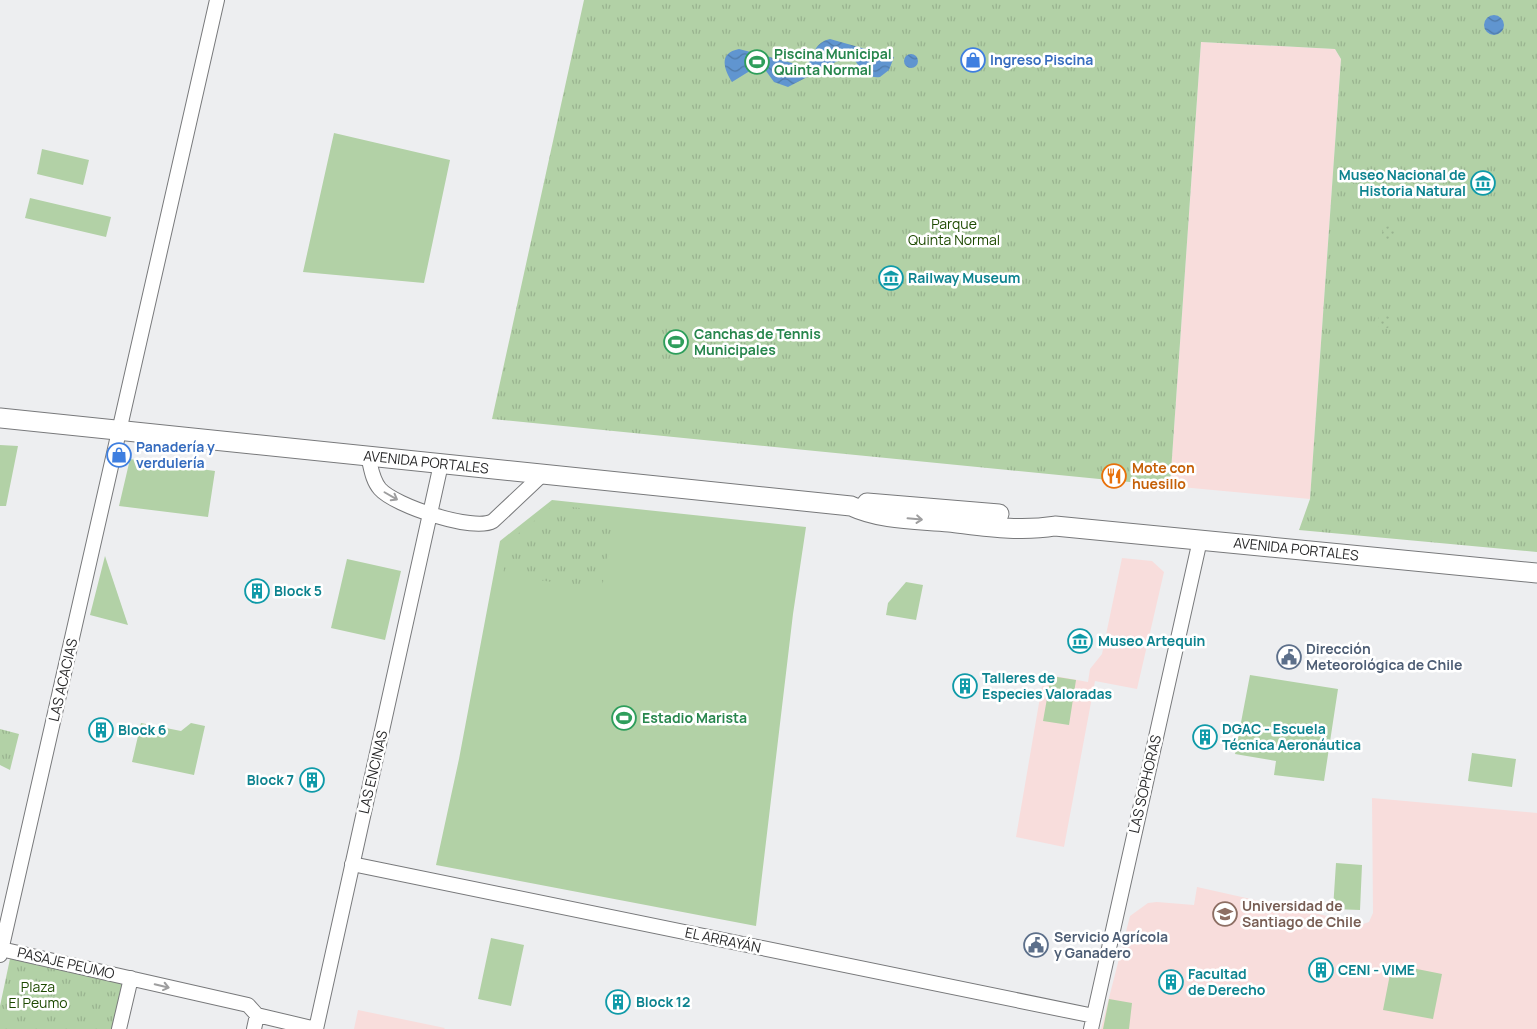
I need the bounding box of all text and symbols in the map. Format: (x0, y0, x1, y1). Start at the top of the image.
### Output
place label: Piscina Municipal Quinta Normal (774, 44, 892, 79)
shop icon: Ingreso Piscina (960, 47, 986, 73)
sports icon: Piscina Municipal Quinta Normal (744, 49, 770, 75)
place label: Ingreso Piscina (990, 50, 1093, 69)
place label: Museo Nacional de Historia Natural (1339, 165, 1466, 200)
museum icon: Museo Nacional de Historia Natural (1470, 170, 1496, 196)
park label: Parque Quinta Normal (908, 214, 1000, 249)
museum icon: Railway Museum (878, 265, 904, 291)
place label: Railway Museum (908, 268, 1020, 287)
place label: Canchas de Tennis Municipales (694, 324, 821, 359)
sports icon: Canchas de Tennis Municipales (663, 329, 689, 355)
place label: Panadería y verdulería (136, 437, 215, 472)
shop icon: Panadería y verdulería (106, 442, 132, 468)
street label: AVENIDA PORTALES (363, 445, 490, 478)
place label: Mote con huesillo (1132, 458, 1195, 493)
restaurant icon: Mote con huesillo (1101, 463, 1127, 489)
one-way arrow (383, 492, 397, 502)
one-way arrow (907, 515, 923, 524)
street label: AVENIDA PORTALES (1233, 532, 1360, 565)
building icon: Block 5 (244, 578, 270, 604)
place label: Block 5 (274, 581, 322, 600)
museum icon: Museo Artequin (1067, 628, 1093, 654)
place label: Museo Artequin (1098, 631, 1205, 650)
street label: LAS ACACIAS (44, 636, 81, 723)
place label: Dirección Meteorológica de Chile (1306, 639, 1462, 674)
public building icon: Dirección Meteorológica de Chile (1276, 644, 1302, 670)
place label: Talleres de Especies Valoradas (982, 668, 1113, 703)
building icon: Talleres de Especies Valoradas (952, 673, 978, 699)
sports icon: Estadio Marista (611, 705, 637, 731)
place label: Estadio Marista (642, 708, 747, 727)
building icon: Block 6 (88, 717, 114, 743)
place label: DGAC - Escuela Técnica Aeronáutica (1222, 719, 1361, 754)
place label: Block 6 (118, 720, 167, 739)
building icon: DGAC - Escuela Técnica Aeronáutica (1192, 724, 1218, 750)
street label: LAS ENCINAS (354, 728, 391, 815)
street label: LAS SOPHORAS (1124, 733, 1165, 835)
building icon: Block 7 (299, 767, 325, 793)
place label: Block 7 (247, 770, 294, 789)
place label: Universidad de Santiago de Chile (1242, 896, 1361, 931)
school or university icon: Universidad de Santiago de Chile (1212, 901, 1238, 927)
street label: EL ARRAYÁN (683, 922, 763, 957)
place label: Servicio Agrícola y Ganadero (1054, 927, 1168, 962)
public building icon: Servicio Agrícola y Ganadero (1023, 932, 1049, 958)
street label: PASAJE PEUMO (16, 942, 117, 983)
building icon: CENI - VIME (1308, 957, 1334, 983)
place label: CENI - VIME (1338, 960, 1415, 979)
place label: Facultad de Derecho (1188, 964, 1266, 999)
building icon: Facultad de Derecho (1158, 969, 1184, 995)
park label: Plaza El Peumo (8, 977, 68, 1012)
one-way arrow (153, 982, 169, 991)
building icon: Block 12 (605, 989, 631, 1015)
place label: Block 12 (636, 992, 690, 1011)

